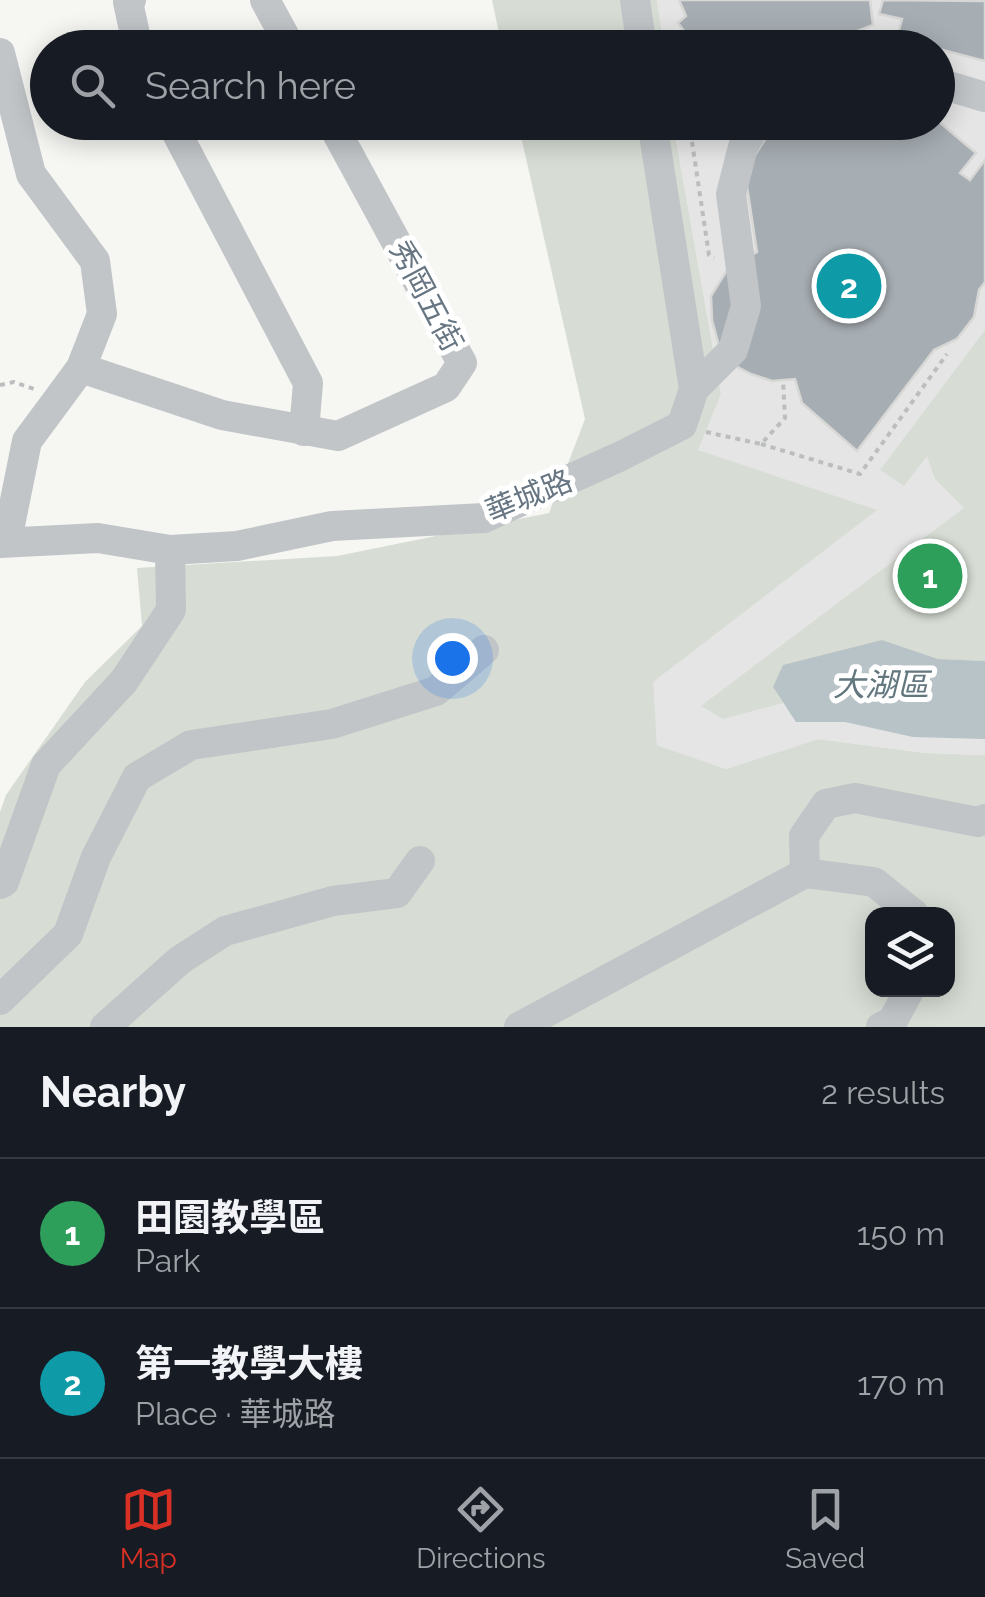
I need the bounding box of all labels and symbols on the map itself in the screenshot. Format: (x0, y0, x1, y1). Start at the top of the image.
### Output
street label: 秀岡五街 (383, 235, 470, 357)
pin: 2 (816, 248, 882, 324)
street label: 華城路 (481, 462, 577, 529)
pin: 1 (898, 538, 962, 614)
your location (427, 633, 478, 684)
water label: 大湖區 (833, 666, 933, 703)

